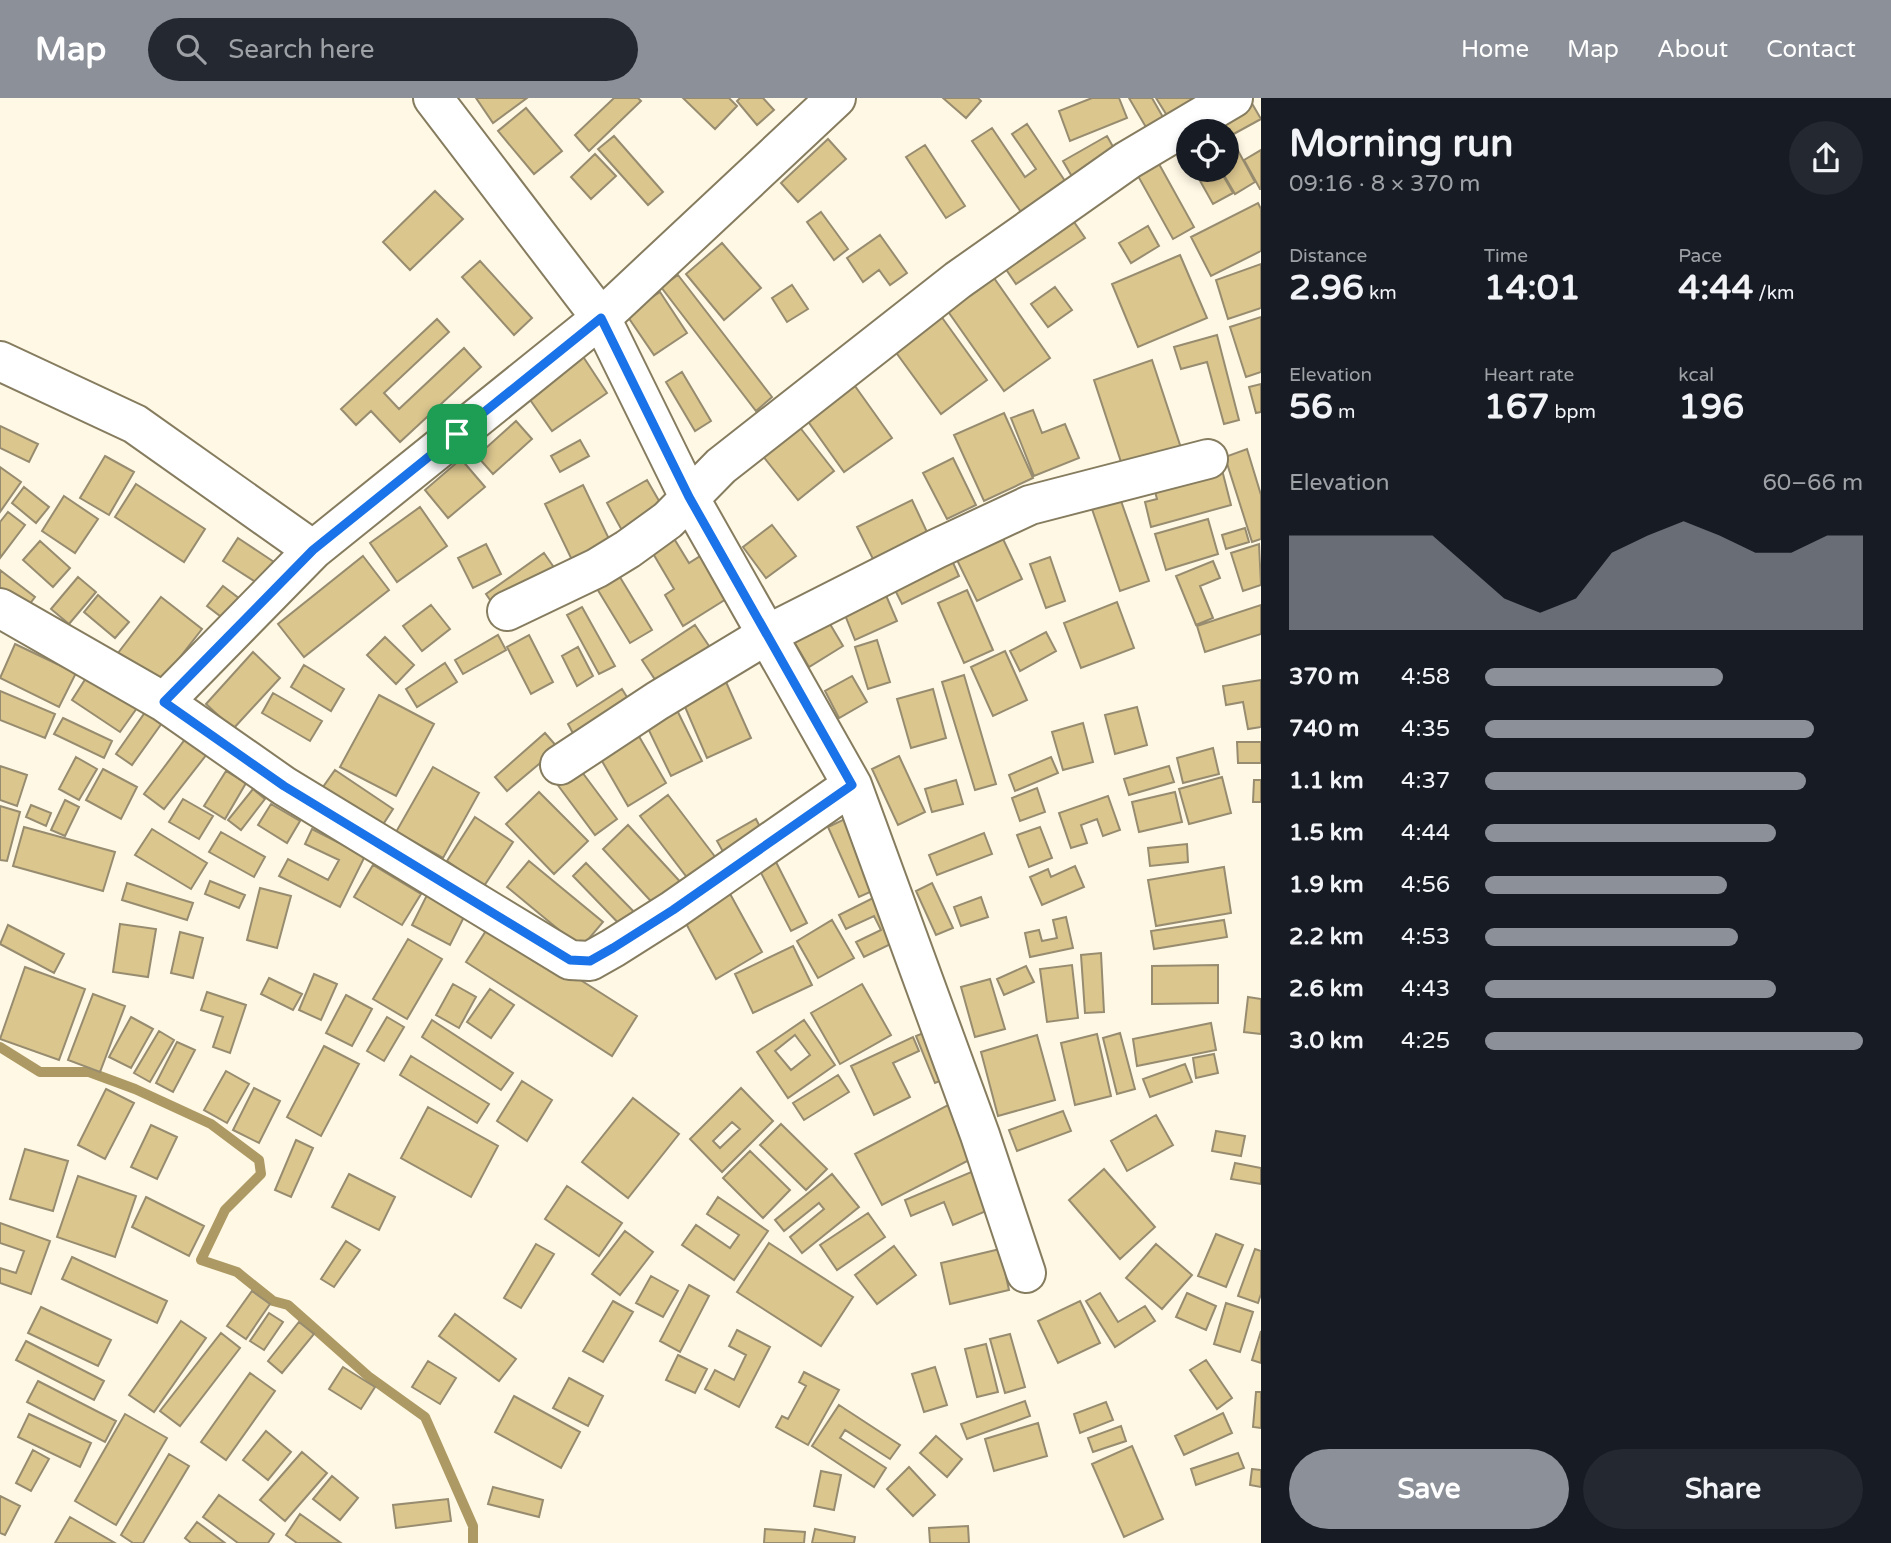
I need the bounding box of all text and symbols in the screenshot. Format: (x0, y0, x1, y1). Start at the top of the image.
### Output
search box (148, 18, 638, 81)
text: Map (35, 30, 106, 69)
icon: search (172, 30, 210, 68)
text: Search here (228, 34, 374, 65)
text: Home (1461, 35, 1529, 64)
text: Map (1567, 35, 1619, 64)
text: About (1657, 35, 1728, 64)
text: Contact (1766, 35, 1856, 64)
map controls (1176, 119, 1239, 182)
button: locate (1176, 119, 1239, 182)
text: Morning run (1289, 121, 1513, 167)
button: share (1789, 121, 1863, 195)
text: 09:16 · 8 × 370 m (1289, 170, 1480, 198)
text: Distance (1289, 245, 1367, 267)
text: Time (1484, 245, 1528, 267)
text: Pace (1678, 245, 1722, 267)
text: 2.96 (1289, 267, 1364, 309)
text: 14:01 (1484, 267, 1581, 309)
text: 4:44 (1678, 267, 1753, 309)
text: km (1364, 282, 1397, 304)
text: /km (1753, 282, 1795, 304)
text: Elevation (1289, 364, 1372, 386)
text: Heart rate (1484, 364, 1574, 386)
text: kcal (1678, 364, 1714, 386)
text: 56 (1289, 386, 1333, 428)
text: 167 (1484, 386, 1550, 428)
text: 196 (1678, 386, 1744, 428)
text: m (1333, 401, 1355, 423)
text: bpm (1550, 401, 1596, 423)
pin (427, 404, 487, 464)
icon: arrive (438, 415, 476, 453)
text: Elevation (1289, 469, 1390, 497)
text: 60–66 m (1762, 469, 1863, 497)
text: 370 m (1289, 663, 1359, 691)
text: 4:58 (1401, 663, 1450, 691)
text: 740 m (1289, 715, 1359, 743)
text: 4:35 (1401, 715, 1450, 743)
text: 1.1 km (1289, 767, 1364, 795)
text: 4:37 (1401, 767, 1450, 795)
text: 1.5 km (1289, 819, 1364, 847)
text: 4:44 (1401, 819, 1450, 847)
text: 1.9 km (1289, 871, 1364, 899)
text: 4:56 (1401, 871, 1450, 899)
text: 2.2 km (1289, 923, 1364, 951)
text: 4:53 (1401, 923, 1450, 951)
text: 2.6 km (1289, 975, 1364, 1003)
text: 4:43 (1401, 975, 1450, 1003)
text: 3.0 km (1289, 1027, 1364, 1055)
text: 4:25 (1401, 1027, 1450, 1055)
button: Save (1289, 1449, 1569, 1529)
button: Share (1583, 1449, 1863, 1529)

